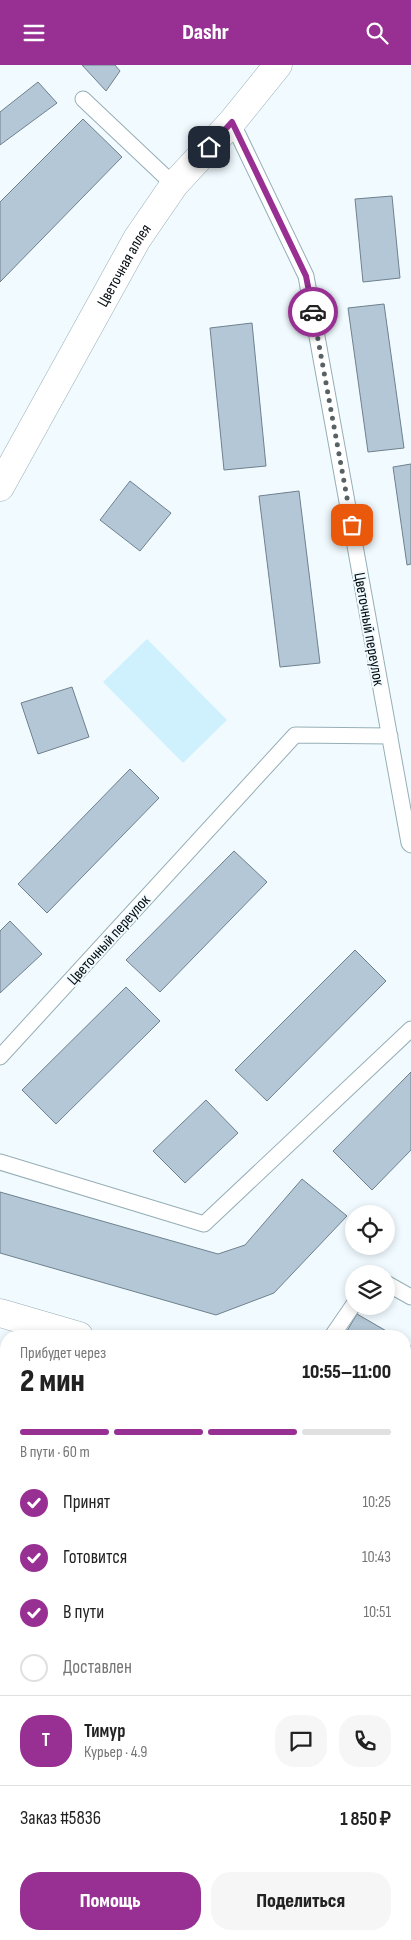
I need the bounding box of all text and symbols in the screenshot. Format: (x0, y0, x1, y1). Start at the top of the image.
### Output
icon: menu (20, 19, 48, 47)
text: Dashr (182, 19, 229, 46)
icon: search (363, 19, 391, 47)
pin (188, 126, 230, 168)
icon: home (195, 133, 223, 161)
street label: Цветочная аллея (93, 221, 156, 310)
courier (288, 287, 338, 337)
icon: car (299, 298, 327, 326)
pin (331, 504, 373, 546)
icon: bag (338, 511, 366, 539)
street label: Цветочный переулок (349, 571, 388, 688)
street label: Цветочный переулок (64, 890, 155, 989)
map controls (345, 1205, 395, 1315)
button: locate (345, 1205, 395, 1255)
button: layers (345, 1265, 395, 1315)
text: Прибудет через (20, 1344, 106, 1363)
text: 10:55–11:00 (302, 1361, 391, 1384)
text: 2 мин (20, 1362, 85, 1401)
text: В пути · 60 m (20, 1443, 90, 1462)
icon: check (20, 1489, 48, 1517)
text: Принят (63, 1491, 110, 1514)
text: 10:25 (362, 1493, 391, 1512)
icon: check (20, 1544, 48, 1572)
text: Готовится (63, 1546, 127, 1569)
text: 10:43 (362, 1548, 391, 1567)
icon: check (20, 1599, 48, 1627)
text: В пути (63, 1601, 104, 1624)
text: 10:51 (363, 1603, 391, 1622)
text: Доставлен (63, 1656, 132, 1679)
button: chat (275, 1715, 327, 1767)
button: phone (339, 1715, 391, 1767)
text: Тимур (84, 1720, 125, 1743)
text: Т (42, 1729, 50, 1752)
text: Курьер · 4.9 (84, 1743, 147, 1762)
text: Заказ #5836 (20, 1807, 101, 1830)
text: 1 850 ₽ (340, 1808, 391, 1831)
button: Помощь (20, 1872, 201, 1930)
button: Поделиться (211, 1872, 391, 1930)

